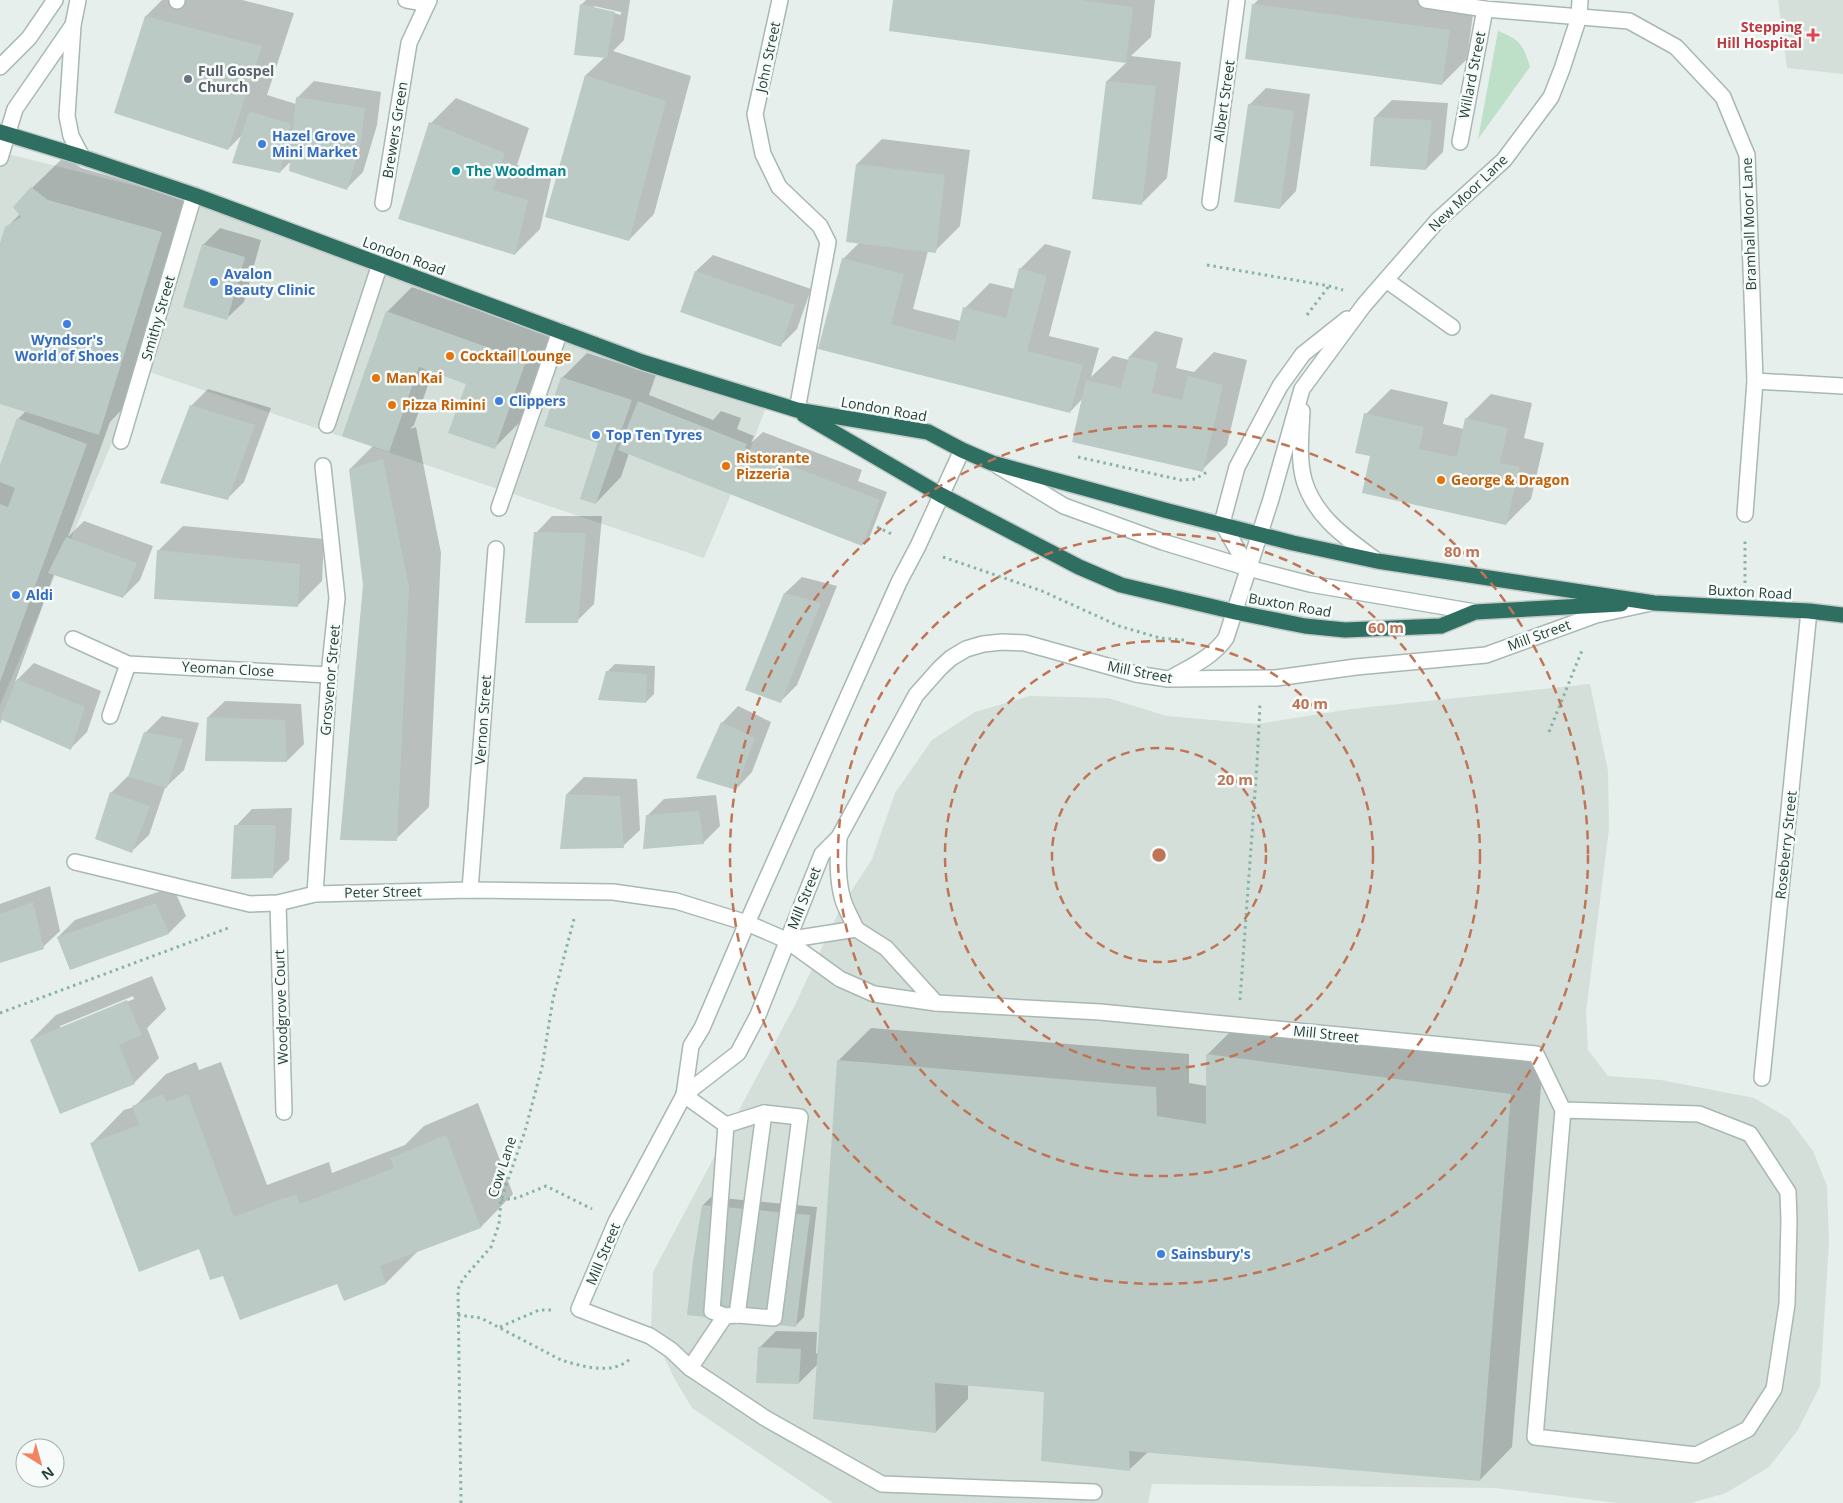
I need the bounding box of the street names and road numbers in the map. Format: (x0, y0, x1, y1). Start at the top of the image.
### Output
street label: John Street (750, 20, 784, 96)
street label: Willard Street (1454, 30, 1489, 120)
street label: Albert Street (1208, 59, 1239, 143)
street label: Brewers Green (377, 80, 412, 180)
street label: New Moor Lane (1424, 150, 1511, 235)
street label: Bramhall Moor Lane (1737, 157, 1760, 291)
street label: London Road (360, 232, 448, 279)
street label: Smithy Street (136, 273, 179, 363)
street label: London Road (840, 392, 929, 425)
street label: Buxton Road (1708, 580, 1792, 603)
street label: Buxton Road (1247, 588, 1333, 621)
street label: Mill Street (1505, 614, 1573, 655)
street label: Grosvenor Street (315, 624, 344, 736)
street label: Mill Street (1106, 656, 1174, 687)
street label: Yeoman Close (181, 657, 275, 680)
street label: Vernon Street (470, 674, 495, 766)
street label: Roseberry Street (1770, 790, 1801, 900)
street label: Mill Street (782, 864, 825, 932)
street label: Peter Street (344, 881, 422, 902)
street label: Woodgrove Court (269, 949, 292, 1065)
street label: Mill Street (1292, 1021, 1360, 1046)
street label: Cow Lane (483, 1134, 520, 1200)
street label: Mill Street (581, 1220, 624, 1288)

